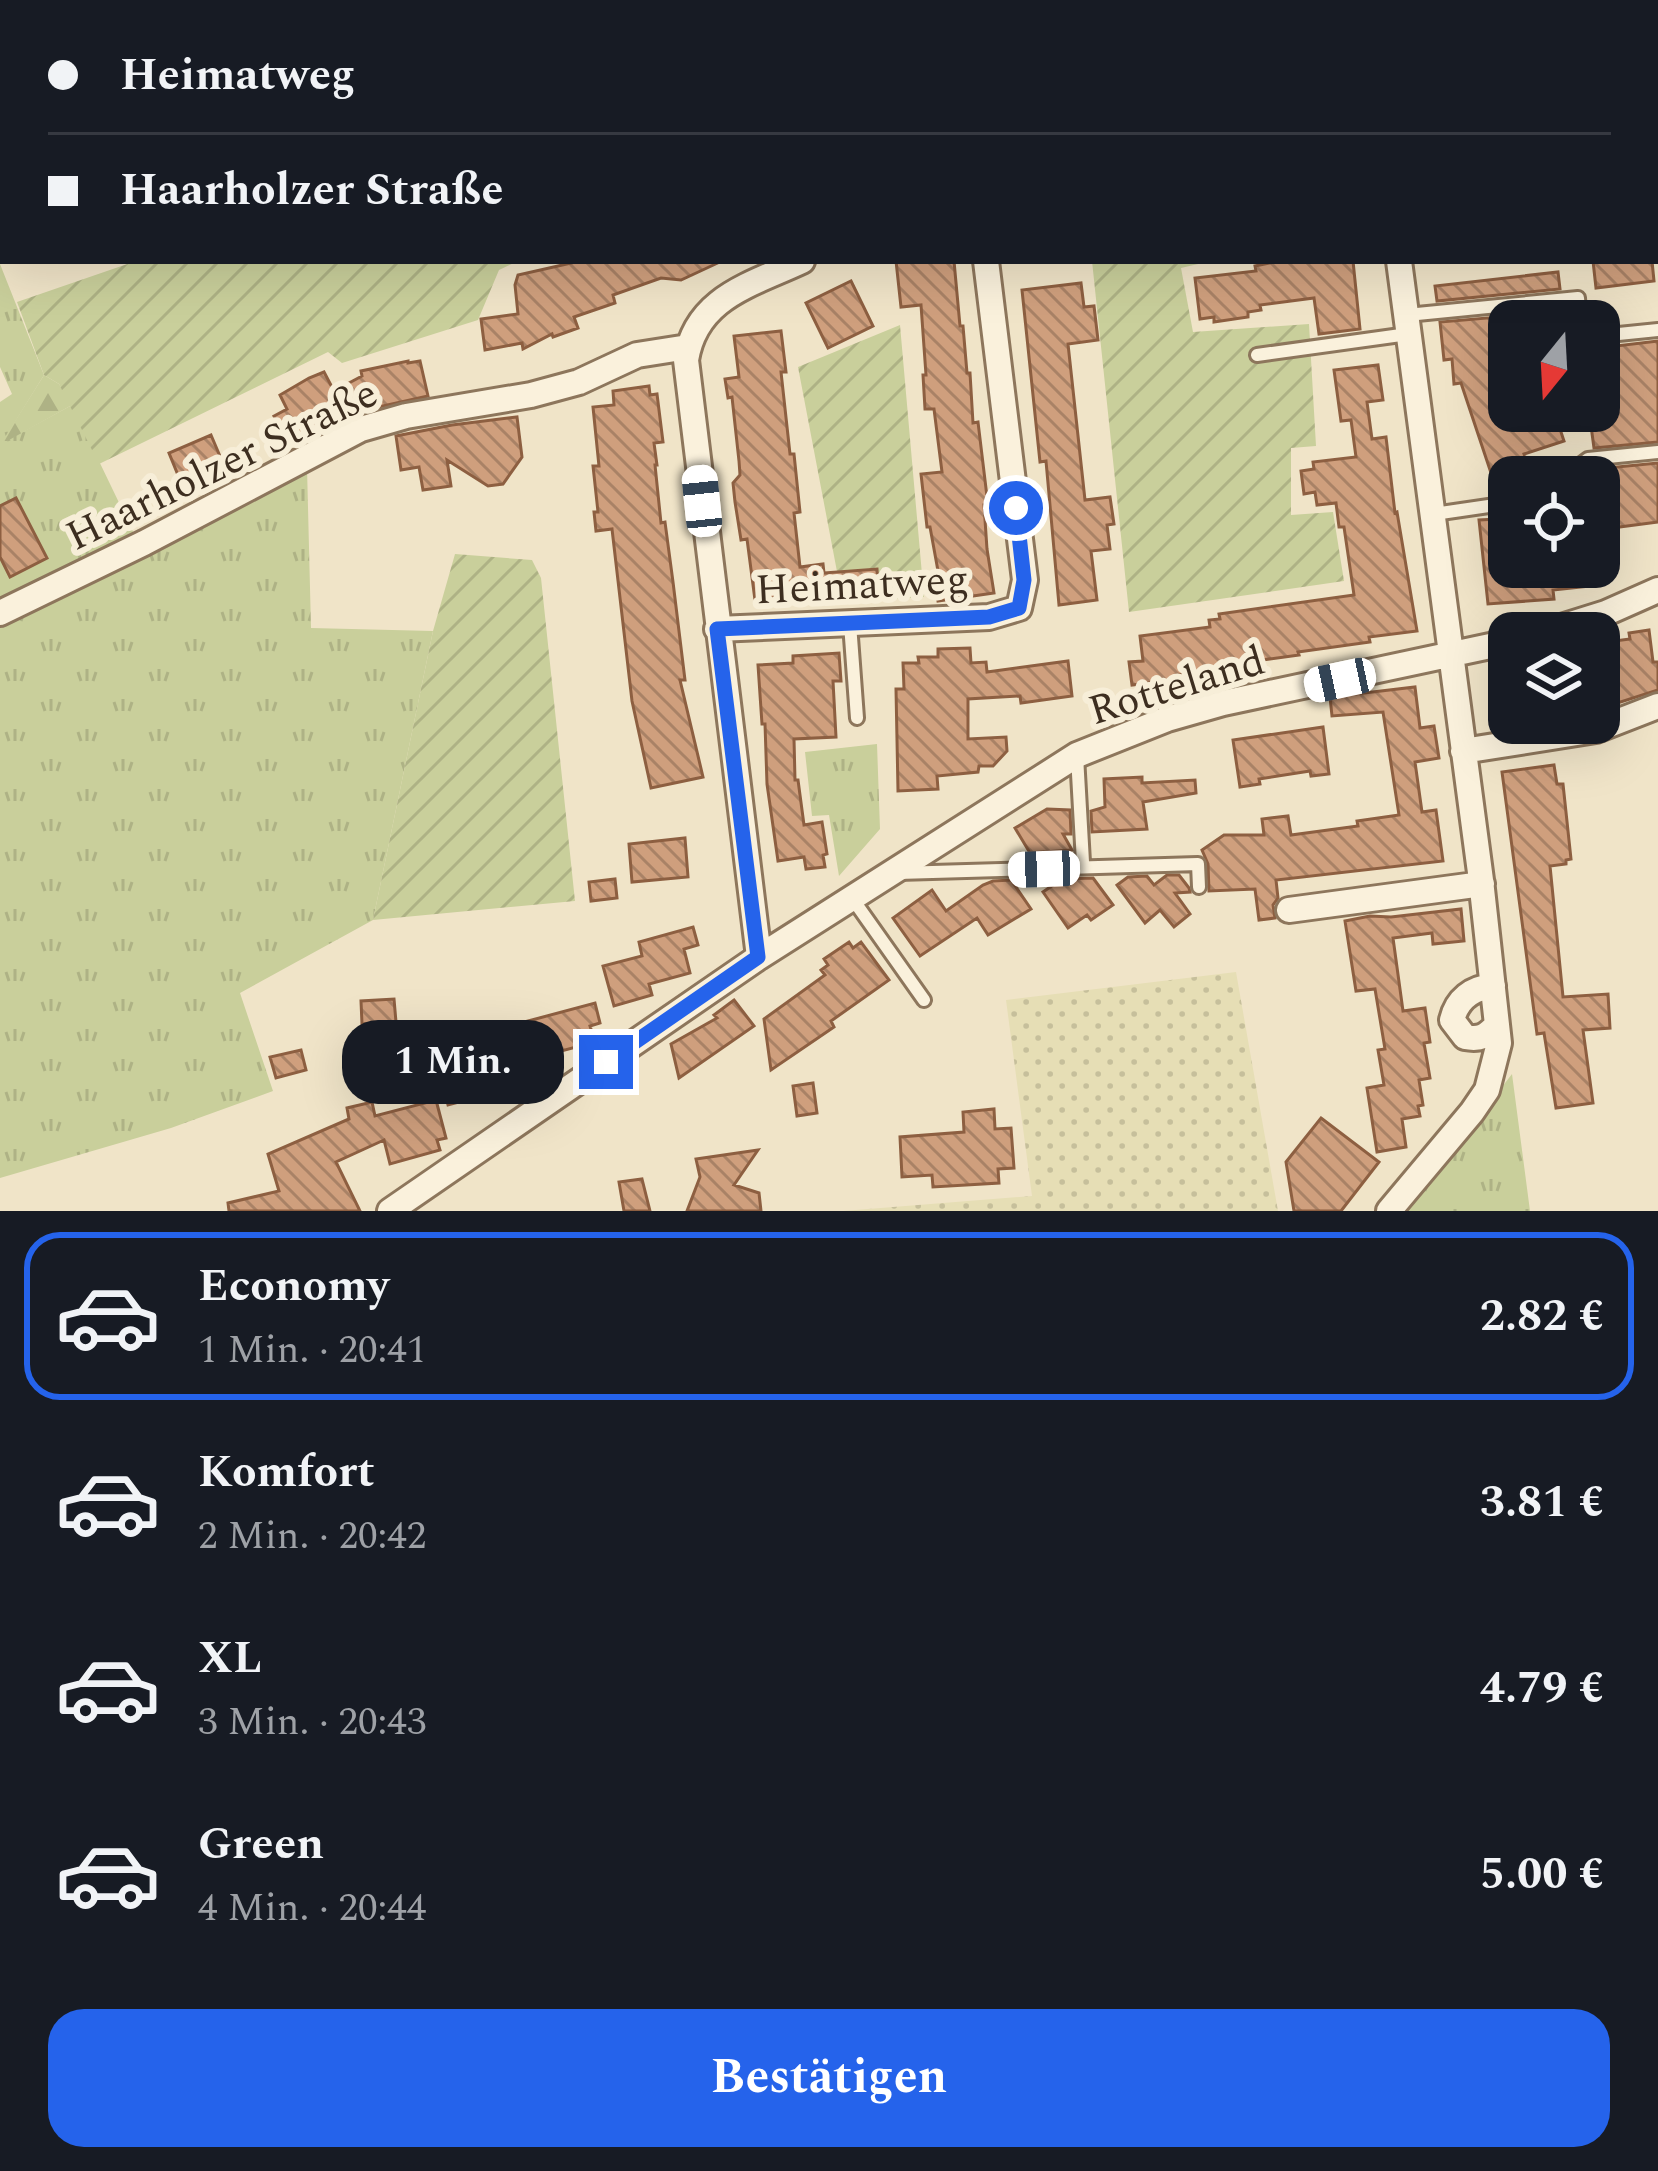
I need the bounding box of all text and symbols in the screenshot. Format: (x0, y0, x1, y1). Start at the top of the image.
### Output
text: Heimatweg (120, 41, 355, 110)
text: Haarholzer Straße (120, 156, 504, 225)
north arrow (1488, 300, 1620, 432)
map controls (1488, 300, 1620, 744)
street label: Haarholzer Straße (56, 362, 389, 568)
button: locate (1488, 456, 1620, 588)
car (680, 463, 724, 539)
route start (989, 481, 1043, 535)
street label: Heimatweg (754, 548, 970, 623)
button: layers (1488, 612, 1620, 744)
street label: Rotteland (1081, 630, 1273, 743)
car (1301, 655, 1379, 705)
car (1007, 850, 1081, 888)
callout: 1 Min. (342, 1020, 564, 1104)
text: 1 Min. (394, 1032, 512, 1091)
route end (579, 1035, 633, 1089)
text: Economy (198, 1252, 389, 1321)
icon: car (54, 1262, 162, 1370)
text: 2.82 € (1480, 1282, 1604, 1351)
text: 1 Min. · 20:41 (198, 1321, 426, 1380)
text: Komfort (198, 1438, 375, 1507)
icon: car (54, 1448, 162, 1556)
text: 3.81 € (1480, 1468, 1604, 1537)
text: 2 Min. · 20:42 (198, 1507, 426, 1566)
text: XL (198, 1624, 262, 1693)
icon: car (54, 1634, 162, 1742)
text: 4.79 € (1480, 1654, 1604, 1723)
text: 3 Min. · 20:43 (198, 1693, 426, 1752)
text: Green (198, 1810, 324, 1879)
icon: car (54, 1820, 162, 1928)
text: 5.00 € (1480, 1840, 1604, 1909)
text: 4 Min. · 20:44 (198, 1879, 426, 1938)
button: Bestätigen (48, 2009, 1610, 2147)

